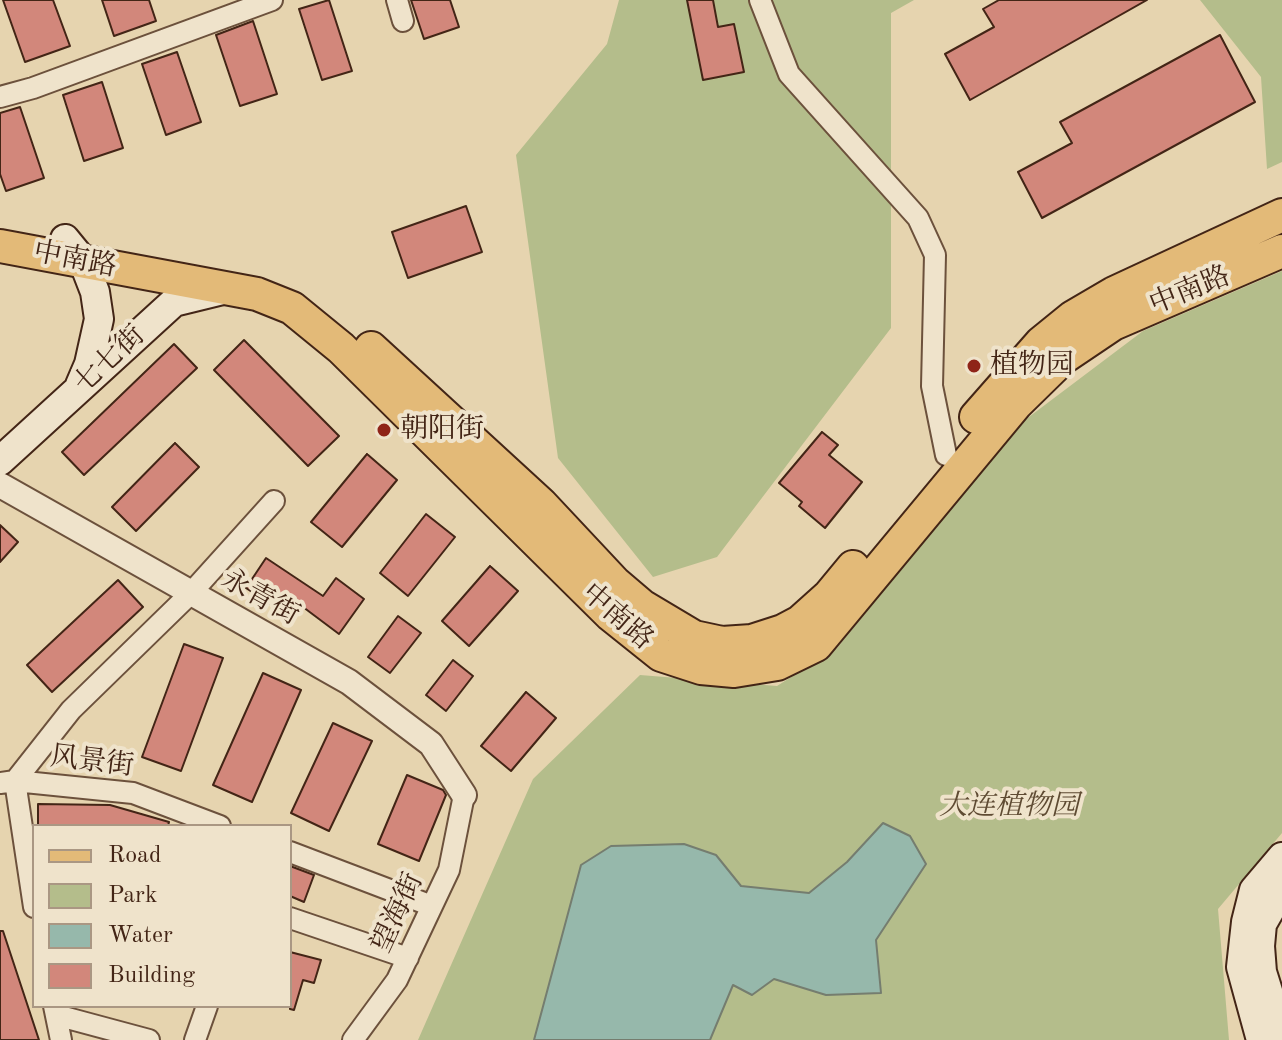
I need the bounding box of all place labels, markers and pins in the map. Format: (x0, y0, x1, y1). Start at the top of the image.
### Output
place label: 植物园 (990, 349, 1074, 383)
marker: 植物园 (965, 357, 983, 375)
place label: 朝阳街 (400, 413, 484, 447)
marker: 朝阳街 (375, 421, 393, 439)

